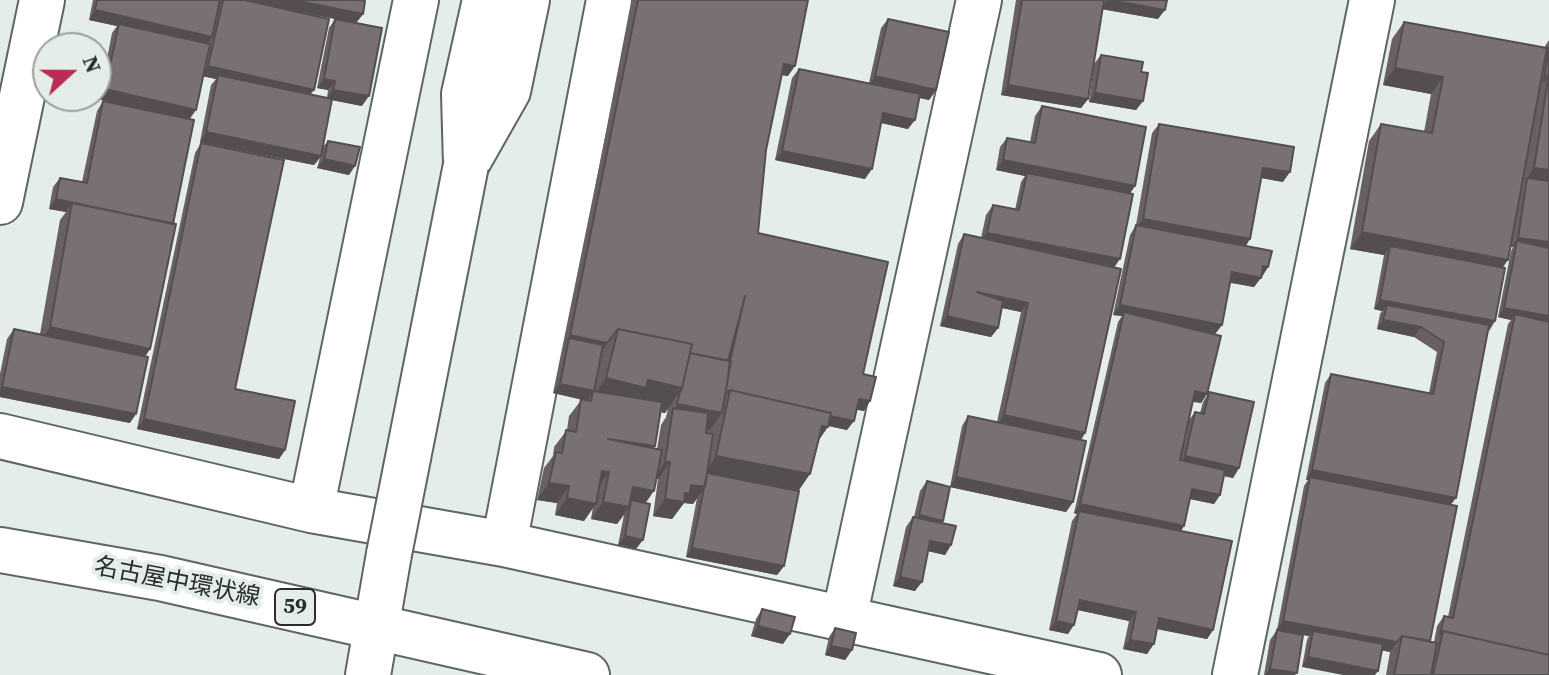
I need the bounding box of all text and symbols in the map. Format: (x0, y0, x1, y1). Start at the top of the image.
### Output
north arrow (32, 32, 112, 112)
text: N (76, 51, 109, 77)
street label: 名古屋中環状線 (92, 553, 262, 613)
road number: 59 (275, 589, 315, 625)

